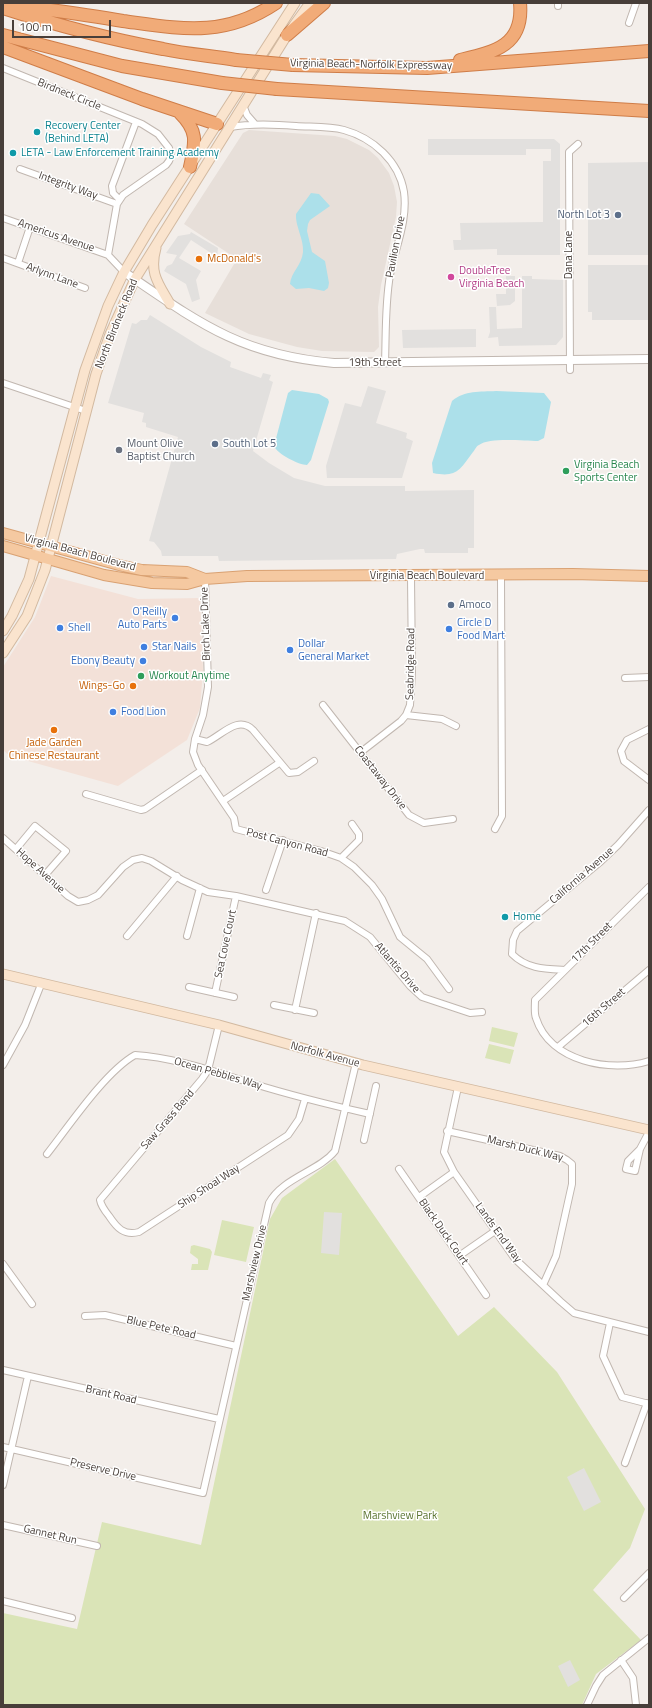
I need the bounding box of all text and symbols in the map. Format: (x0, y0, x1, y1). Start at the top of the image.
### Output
scale bar (14, 12, 113, 38)
text: 100 m (19, 17, 52, 36)
street label: Virginia Beach-Norfolk Expressway (290, 57, 452, 73)
street label: Birdneck Circle (35, 76, 103, 114)
place label: Recovery Center (Behind LETA) (45, 119, 120, 145)
marker: Recovery Center (Behind LETA) (32, 127, 42, 137)
place label: LETA - Law Enforcement Training Academy (21, 146, 219, 160)
marker: LETA - Law Enforcement Training Academy (8, 148, 18, 158)
street label: Integrity Way (37, 169, 99, 203)
place label: North Lot 3 (557, 208, 610, 222)
marker: North Lot 3 (613, 210, 623, 220)
street label: Pavilion Drive (384, 215, 408, 279)
street label: Americus Avenue (16, 217, 96, 255)
street label: Dana Lane (562, 231, 576, 279)
place label: McDonald's (207, 252, 261, 266)
marker: McDonald's (194, 254, 204, 264)
street label: Arlynn Lane (24, 260, 80, 292)
place label: DoubleTree Virginia Beach (459, 264, 524, 290)
marker: DoubleTree Virginia Beach (446, 272, 456, 282)
street label: North Birdneck Road (93, 277, 141, 371)
street label: 19th Street (349, 356, 401, 370)
place label: Mount Olive Baptist Church (127, 437, 195, 463)
place label: South Lot 5 (223, 437, 276, 451)
marker: South Lot 5 (210, 439, 220, 449)
marker: Mount Olive Baptist Church (114, 445, 124, 455)
place label: Virginia Beach Sports Center (574, 458, 639, 484)
marker: Virginia Beach Sports Center (561, 466, 571, 476)
street label: Virginia Beach Boulevard (23, 532, 137, 574)
street label: Virginia Beach Boulevard (370, 569, 484, 583)
street label: Birch Lake Drive (198, 587, 214, 661)
place label: Amoco (459, 598, 491, 612)
marker: Amoco (446, 600, 456, 610)
place label: O'Reilly Auto Parts (118, 605, 167, 631)
marker: O'Reilly Auto Parts (170, 613, 180, 623)
place label: Circle D Food Mart (457, 616, 505, 642)
place label: Shell (68, 621, 91, 635)
marker: Shell (55, 623, 65, 633)
marker: Circle D Food Mart (444, 624, 454, 634)
street label: Seabridge Road (404, 628, 418, 700)
place label: Dollar General Market (298, 637, 369, 663)
place label: Star Nails (152, 640, 196, 654)
marker: Star Nails (139, 642, 149, 652)
marker: Dollar General Market (285, 645, 295, 655)
place label: Ebony Beauty (71, 654, 135, 668)
marker: Ebony Beauty (138, 656, 148, 666)
place label: Workout Anytime (149, 669, 230, 683)
marker: Workout Anytime (136, 671, 146, 681)
place label: Wings-Go (79, 679, 125, 693)
marker: Wings-Go (128, 681, 138, 691)
place label: Food Lion (121, 705, 166, 719)
marker: Food Lion (108, 707, 118, 717)
marker: Jade Garden Chinese Restaurant (49, 725, 59, 735)
place label: Jade Garden Chinese Restaurant (9, 736, 99, 762)
street label: Coastaway Drive (351, 743, 409, 813)
street label: Post Canyon Road (245, 826, 329, 860)
street label: California Avenue (547, 845, 617, 907)
street label: Hope Avenue (13, 846, 67, 896)
street label: Sea Cove Court (212, 909, 240, 979)
place label: Home (513, 910, 541, 924)
marker: Home (500, 912, 510, 922)
street label: 17th Street (569, 920, 615, 966)
street label: Atlantis Drive (372, 940, 422, 996)
street label: 16th Street (580, 986, 628, 1030)
street label: Norfolk Avenue (289, 1039, 361, 1071)
street label: Ocean Pebbles Way (172, 1055, 264, 1093)
street label: Saw Grass Bend (138, 1087, 198, 1153)
street label: Marsh Duck Way (486, 1133, 564, 1165)
street label: Ship Shoal Way (176, 1162, 242, 1212)
street label: Black Duck Court (415, 1196, 471, 1268)
street label: Lands End Way (472, 1201, 524, 1265)
street label: Marshview Drive (240, 1224, 270, 1302)
street label: Blue Pete Road (125, 1314, 197, 1342)
street label: Brant Road (84, 1383, 138, 1407)
street label: Preserve Drive (69, 1456, 137, 1484)
park label: Marshview Park (363, 1509, 437, 1523)
street label: Gannet Run (22, 1522, 78, 1548)

